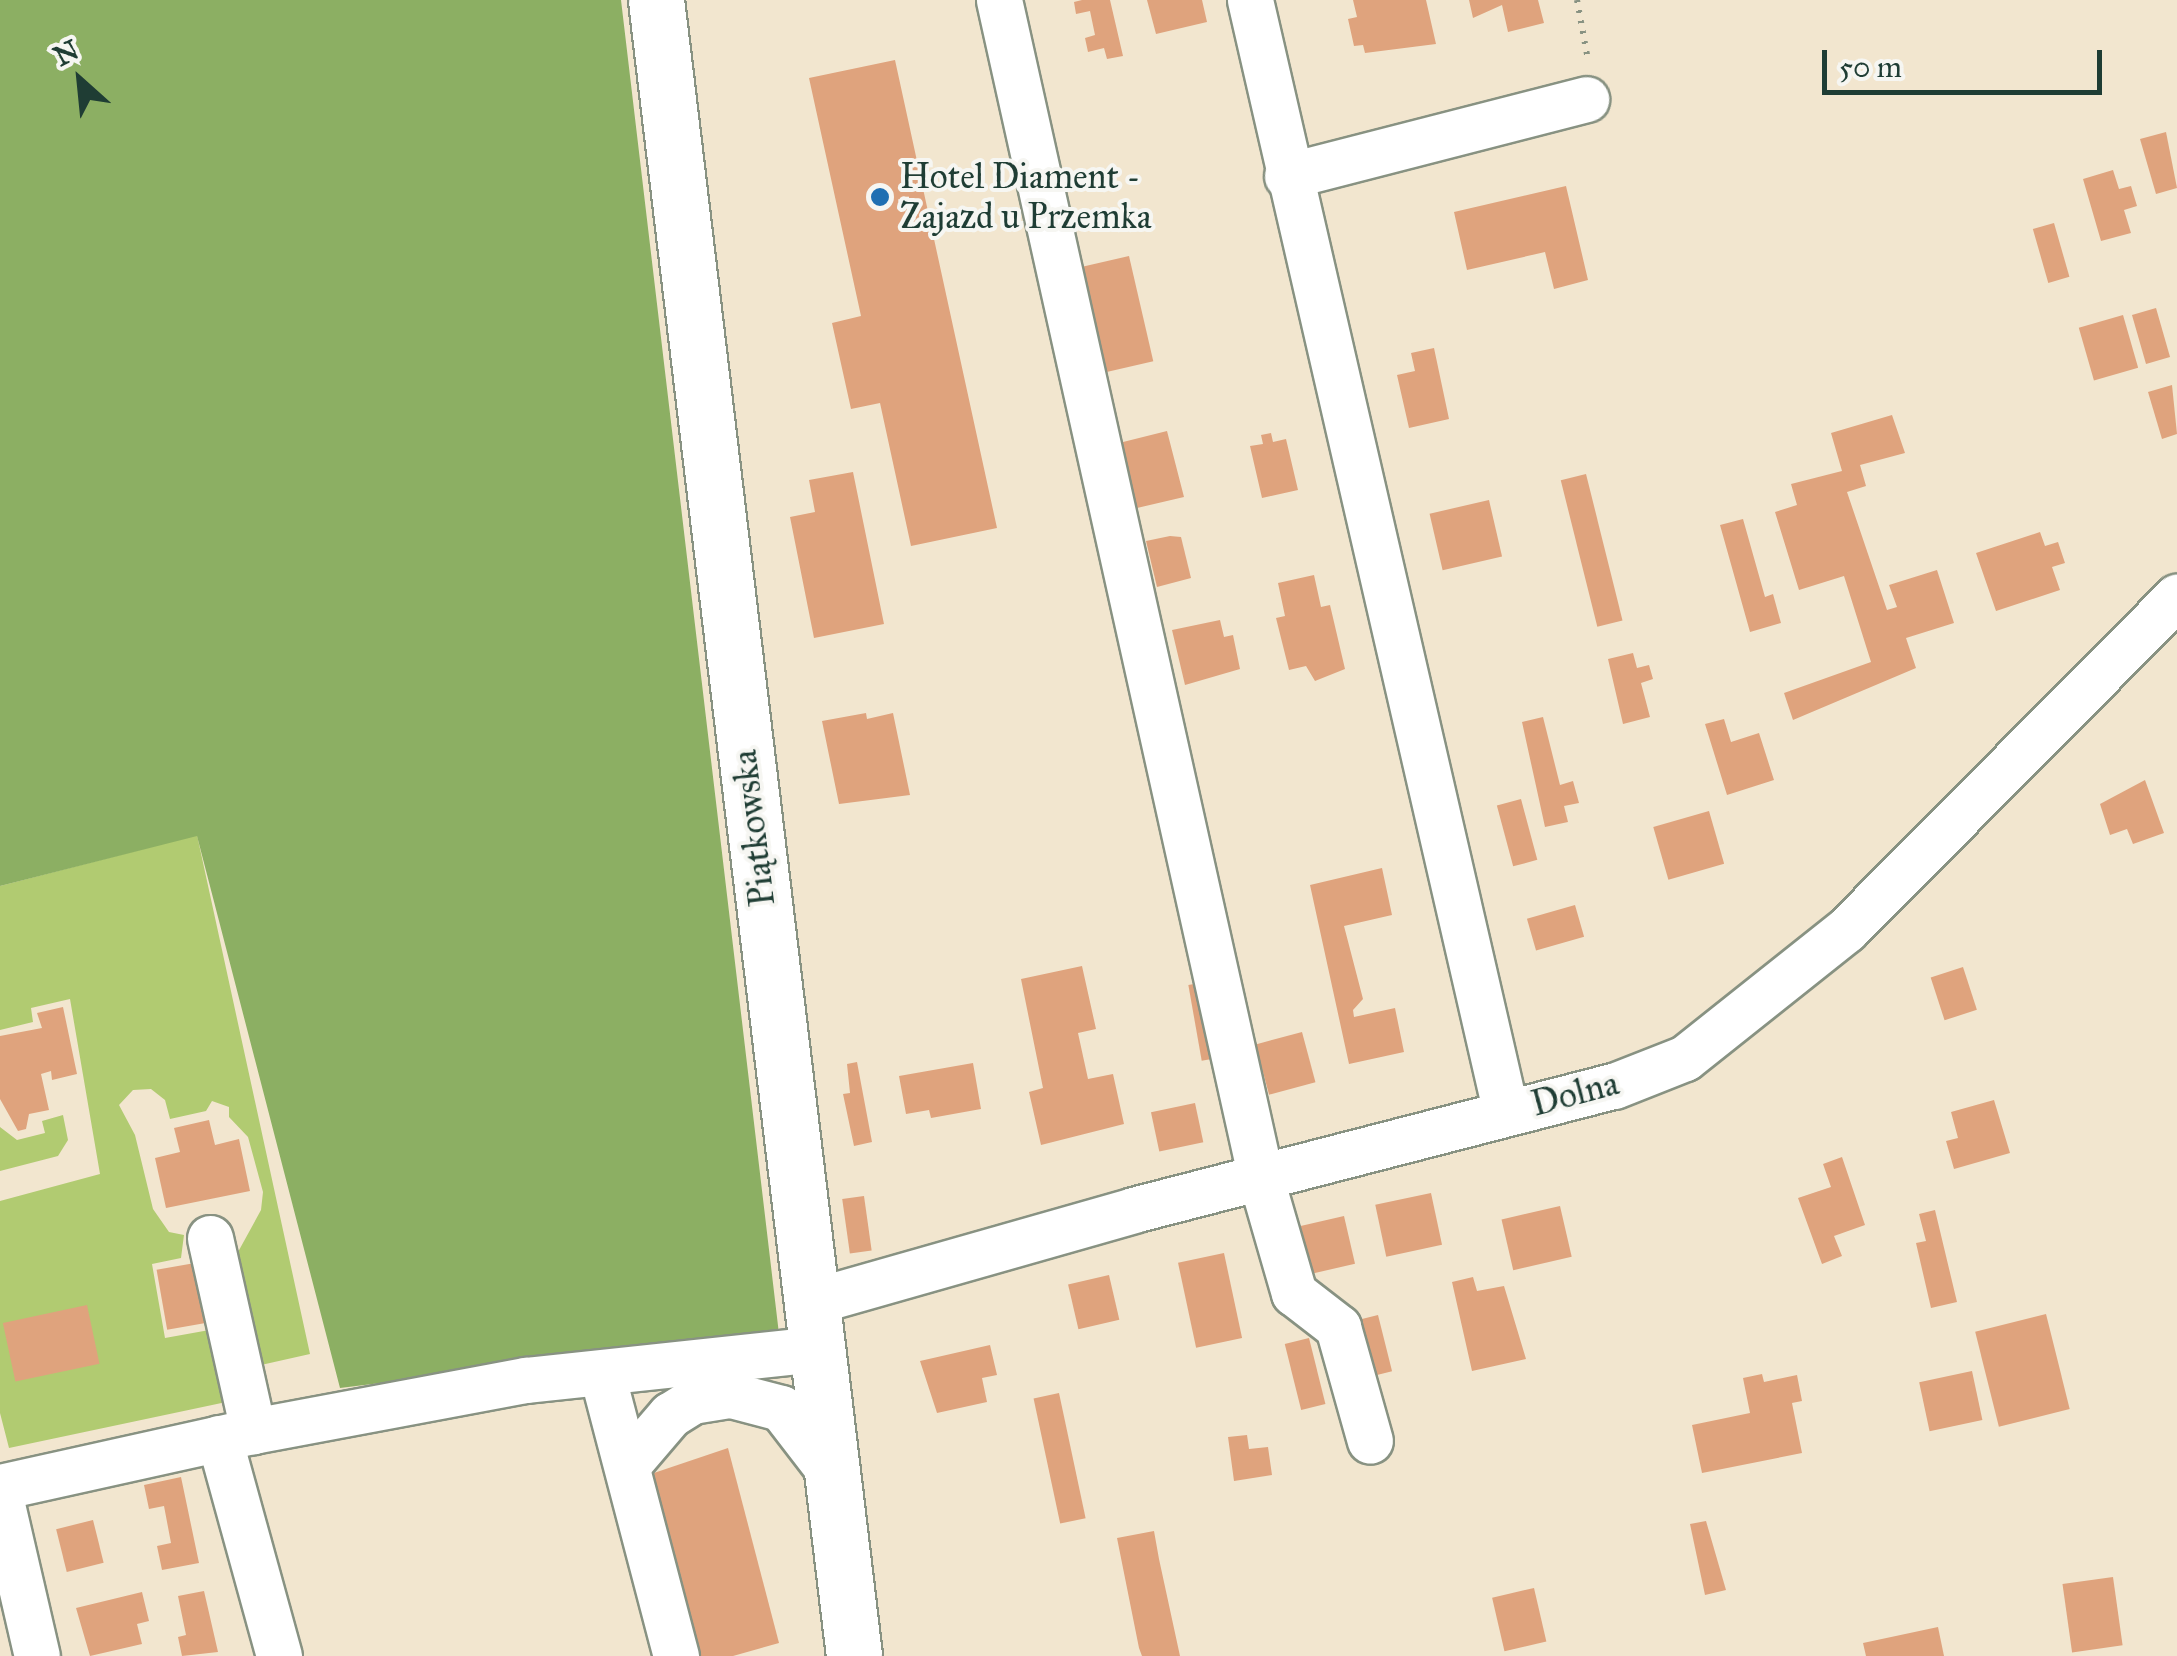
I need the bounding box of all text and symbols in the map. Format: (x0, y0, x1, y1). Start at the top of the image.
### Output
north arrow (30, 30, 130, 130)
scale bar (1827, 30, 2107, 92)
text: N (48, 32, 85, 74)
text: 50 m (1839, 49, 1902, 85)
place label: Hotel Diament - Zajazd u Przemka (900, 156, 1152, 238)
marker: Hotel Diament - Zajazd u Przemka (869, 186, 891, 208)
street label: Piątkowska (724, 747, 784, 909)
street label: Dolna (1527, 1062, 1623, 1126)

